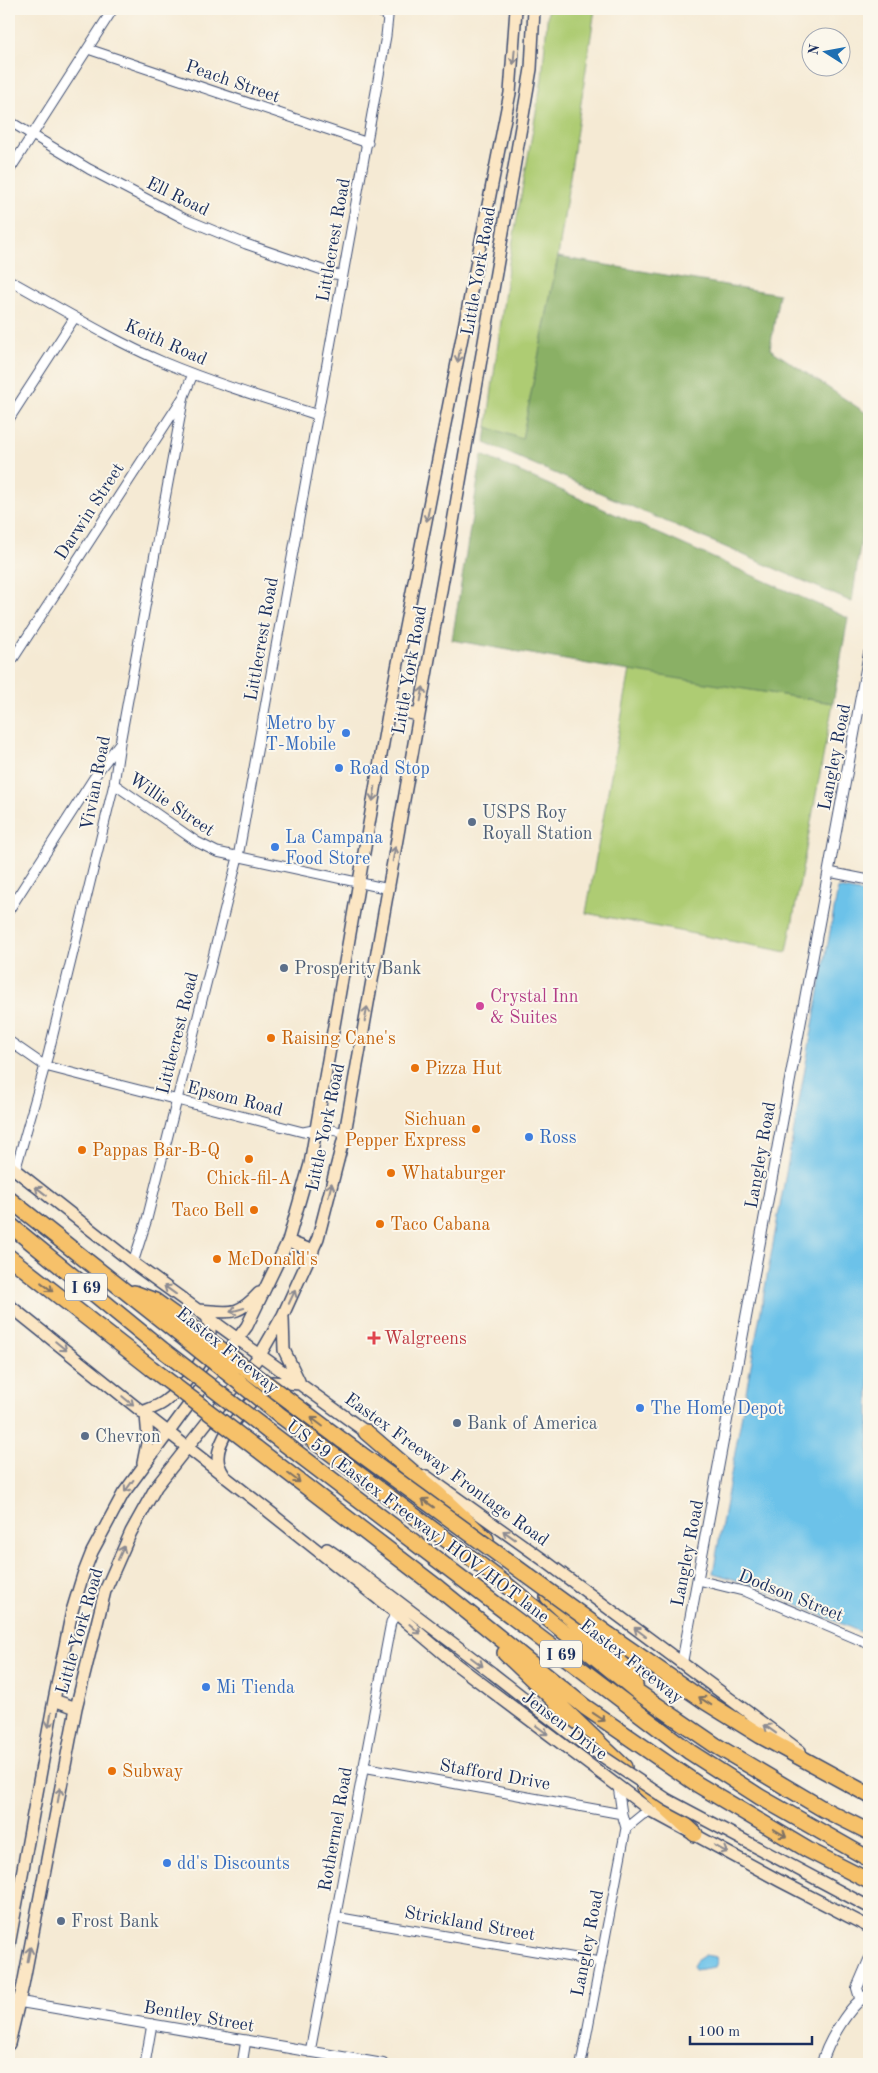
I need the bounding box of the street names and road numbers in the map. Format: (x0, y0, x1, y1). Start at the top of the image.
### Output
street label: Peach Street (183, 57, 282, 107)
street label: Ell Road (143, 174, 212, 220)
street label: Littlecrest Road (314, 177, 354, 304)
street label: Little York Road (459, 205, 499, 337)
street label: Keith Road (122, 317, 209, 369)
street label: Darwin Street (52, 460, 128, 563)
street label: Littlecrest Road (242, 576, 282, 703)
street label: Little York Road (390, 604, 430, 736)
street label: Langley Road (816, 702, 854, 812)
street label: Vivian Road (78, 734, 114, 832)
street label: Willie Street (125, 770, 217, 840)
street label: Littlecrest Road (154, 970, 202, 1096)
street label: Little York Road (304, 1062, 348, 1193)
street label: Epsom Road (185, 1078, 284, 1120)
street label: Langley Road (743, 1100, 779, 1210)
road number: I 69 (65, 1274, 107, 1300)
street label: Eastex Freeway (173, 1304, 282, 1398)
street label: Eastex Freeway Frontage Road (341, 1390, 552, 1550)
street label: US 59 (Eastex Freeway) HOV/HOT lane (283, 1416, 553, 1626)
street label: Langley Road (669, 1498, 707, 1608)
street label: Little York Road (53, 1566, 107, 1696)
street label: Dodson Street (736, 1567, 846, 1625)
street label: Eastex Freeway (576, 1616, 687, 1708)
road number: I 69 (540, 1640, 582, 1668)
street label: Jensen Drive (518, 1688, 610, 1764)
street label: Stafford Drive (438, 1756, 552, 1794)
street label: Rothermel Road (316, 1765, 356, 1893)
street label: Langley Road (569, 1888, 607, 1998)
street label: Strickland Street (403, 1904, 537, 1944)
street label: Bentley Street (142, 1998, 256, 2036)

